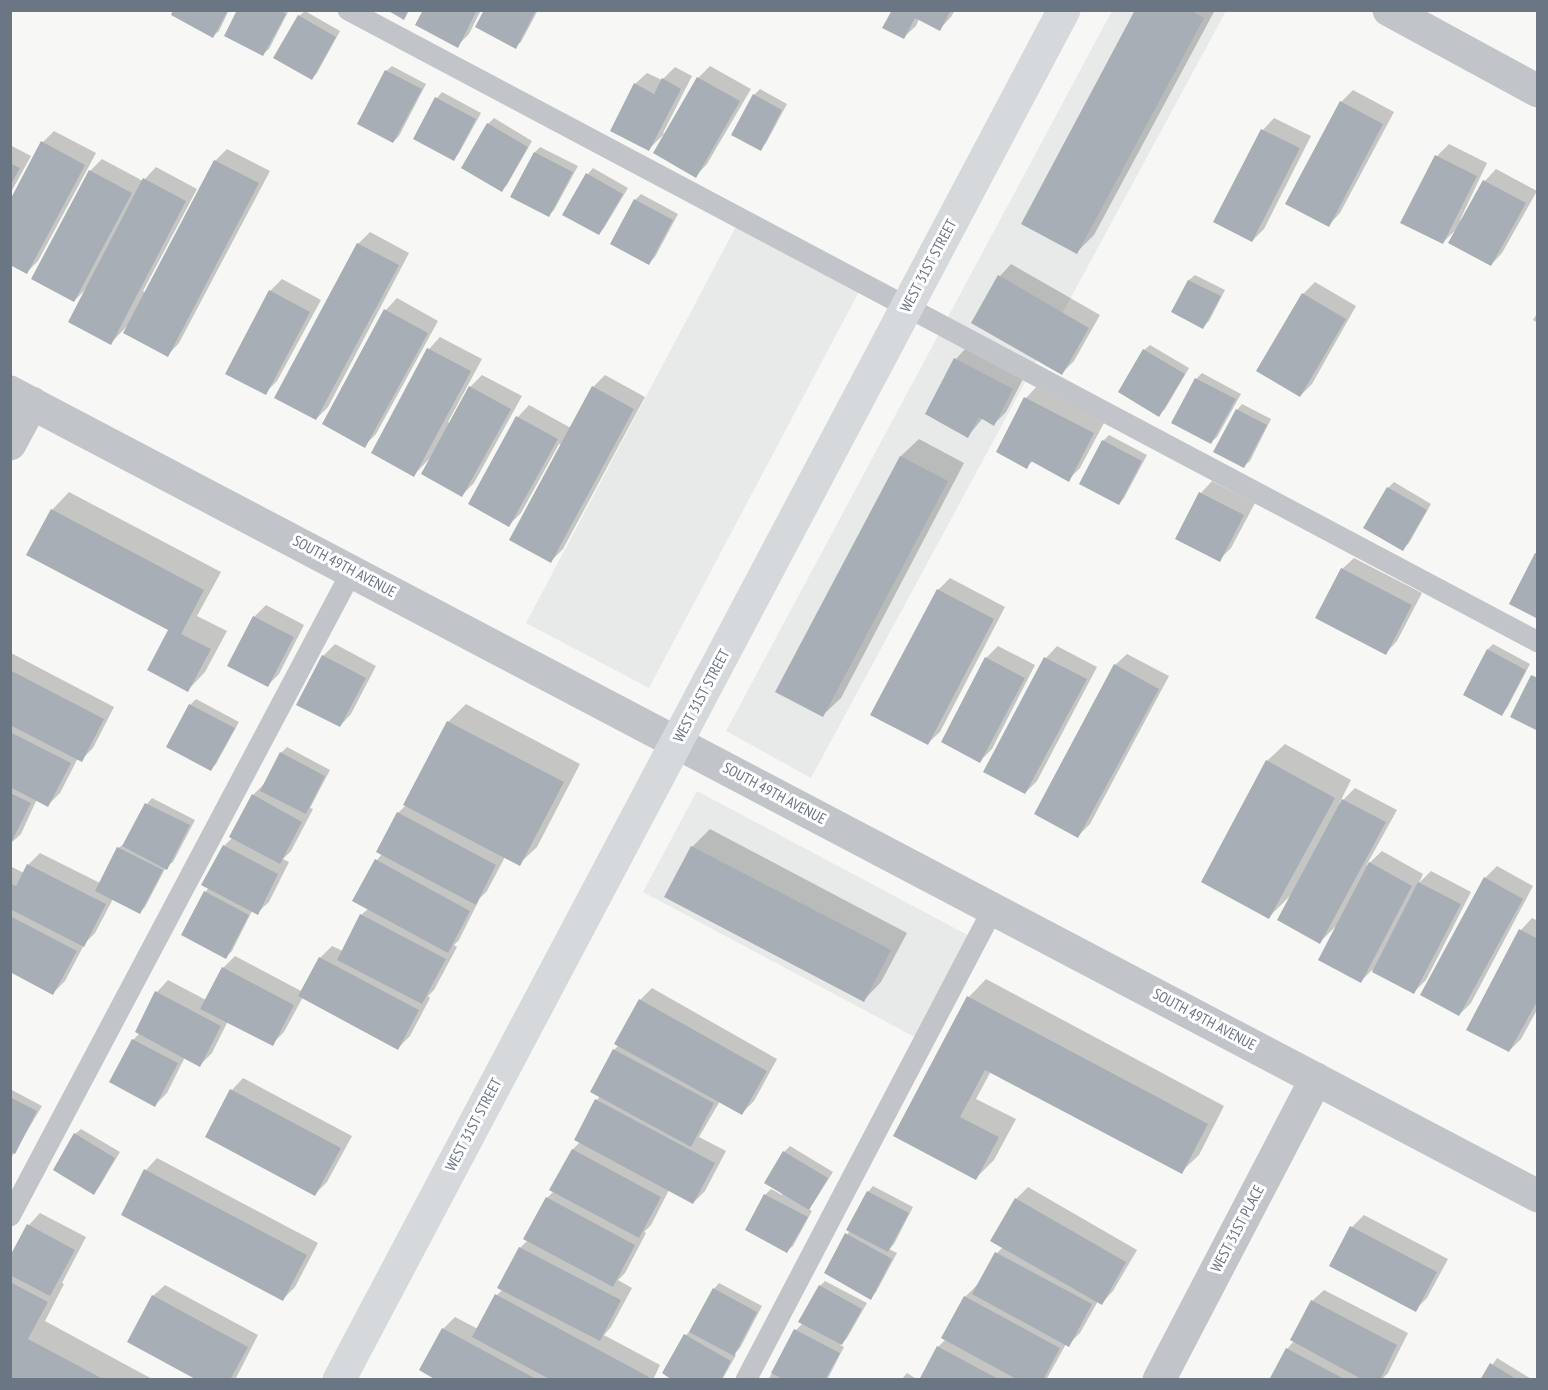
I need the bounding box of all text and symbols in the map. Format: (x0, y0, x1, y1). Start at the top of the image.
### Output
street label: WEST 31ST STREET (897, 217, 961, 315)
street label: SOUTH 49TH AVENUE (289, 532, 399, 602)
street label: WEST 31ST STREET (670, 647, 734, 745)
street label: SOUTH 49TH AVENUE (719, 759, 829, 829)
street label: SOUTH 49TH AVENUE (1149, 985, 1259, 1055)
street label: WEST 31ST STREET (442, 1076, 506, 1174)
street label: WEST 31ST PLACE (1208, 1182, 1268, 1276)

